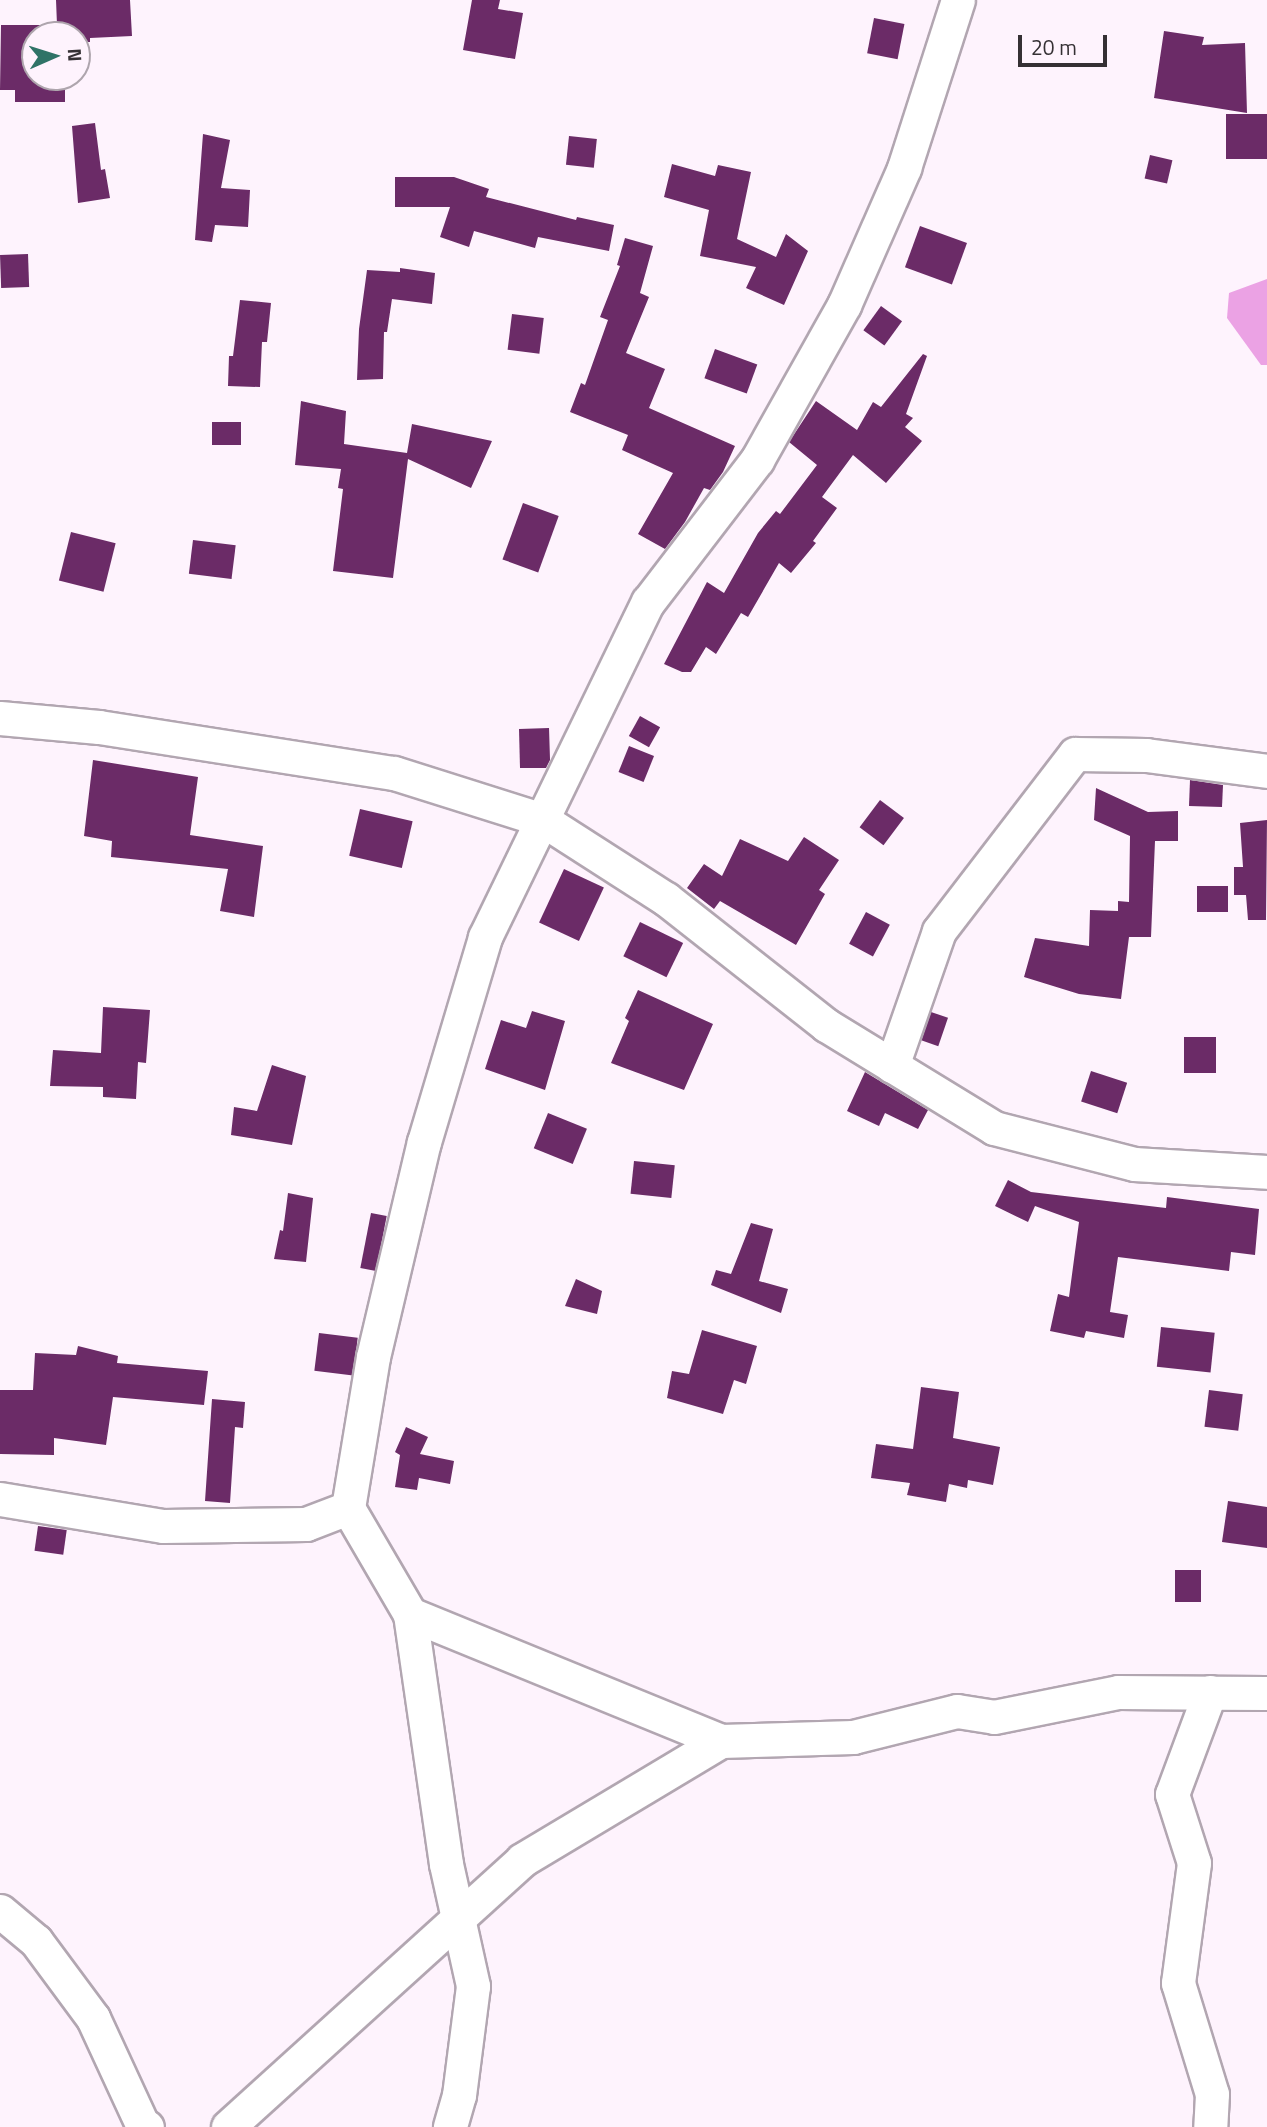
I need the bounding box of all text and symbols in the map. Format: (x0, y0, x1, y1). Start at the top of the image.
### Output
north arrow (21, 21, 91, 91)
scale bar (1022, 21, 1111, 65)
text: 20 m (1031, 31, 1077, 63)
text: N (61, 48, 90, 62)

